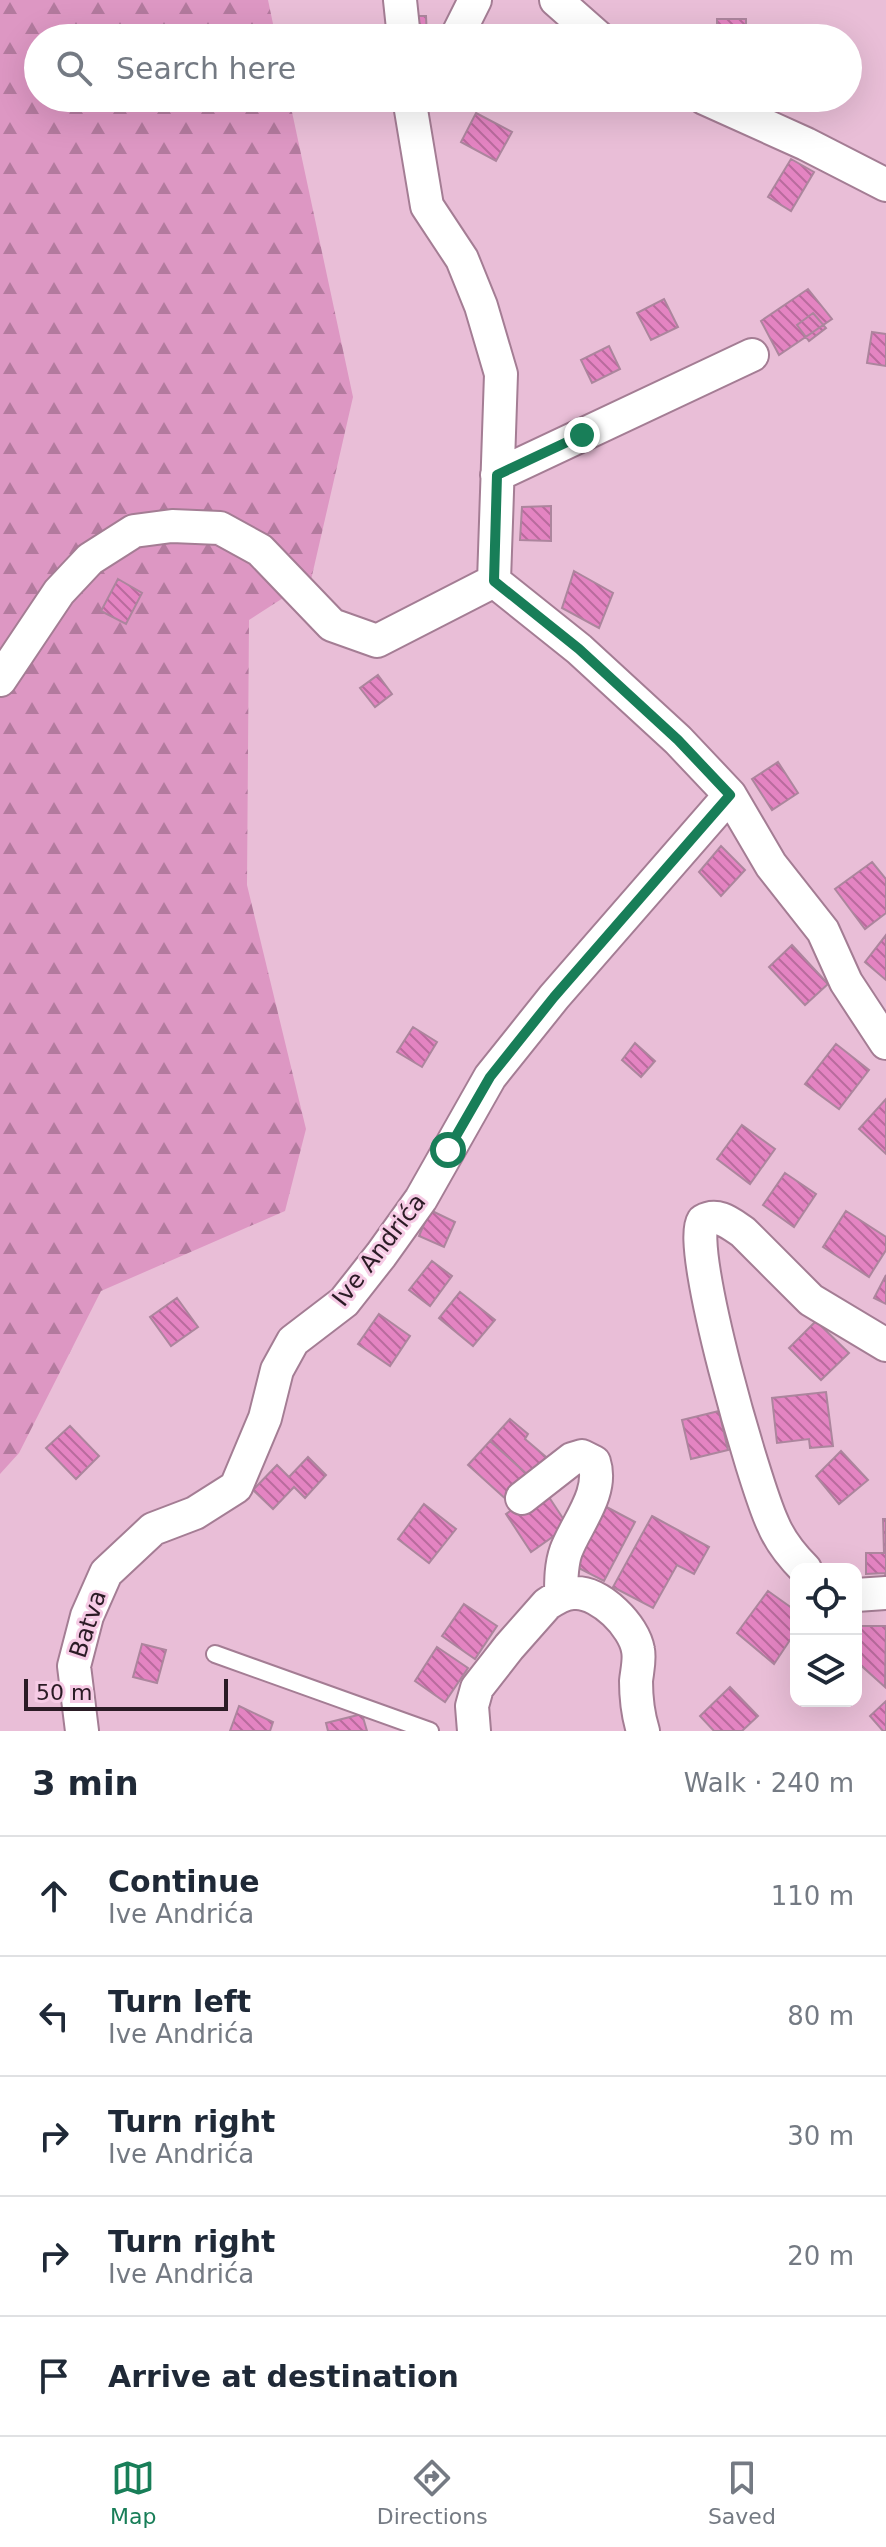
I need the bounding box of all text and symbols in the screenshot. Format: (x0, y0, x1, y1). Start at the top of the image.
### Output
search box (24, 24, 862, 112)
icon: search (52, 46, 96, 90)
text: Search here (116, 51, 296, 86)
route end (564, 417, 600, 453)
route start (430, 1132, 466, 1168)
street label: Ive Andrića (326, 1188, 432, 1312)
map controls (790, 1563, 862, 1707)
button: locate (790, 1563, 862, 1635)
street label: Batva (64, 1587, 112, 1661)
button: layers (790, 1635, 862, 1707)
scale bar (24, 1675, 228, 1711)
text: 50 m (36, 1680, 92, 1705)
text: 3 min (32, 1763, 139, 1803)
text: Walk · 240 m (684, 1768, 854, 1798)
text: Continue (108, 1864, 260, 1899)
icon: ahead (32, 1874, 76, 1918)
text: 110 m (771, 1881, 854, 1911)
text: Ive Andrića (108, 1899, 254, 1929)
text: Turn left (108, 1984, 251, 2019)
icon: left (32, 1994, 76, 2038)
text: 80 m (787, 2001, 854, 2031)
text: Ive Andrića (108, 2019, 254, 2049)
text: Turn right (108, 2104, 275, 2139)
icon: right (32, 2114, 76, 2158)
text: 30 m (787, 2121, 854, 2151)
text: Ive Andrića (108, 2139, 254, 2169)
text: Turn right (108, 2224, 275, 2259)
icon: right (32, 2234, 76, 2278)
text: 20 m (787, 2241, 854, 2271)
text: Ive Andrića (108, 2259, 254, 2289)
icon: arrive (32, 2354, 76, 2398)
text: Arrive at destination (108, 2359, 459, 2394)
tab: Map (110, 2456, 157, 2529)
tab: Directions (377, 2456, 488, 2529)
tab: Saved (708, 2456, 776, 2529)

